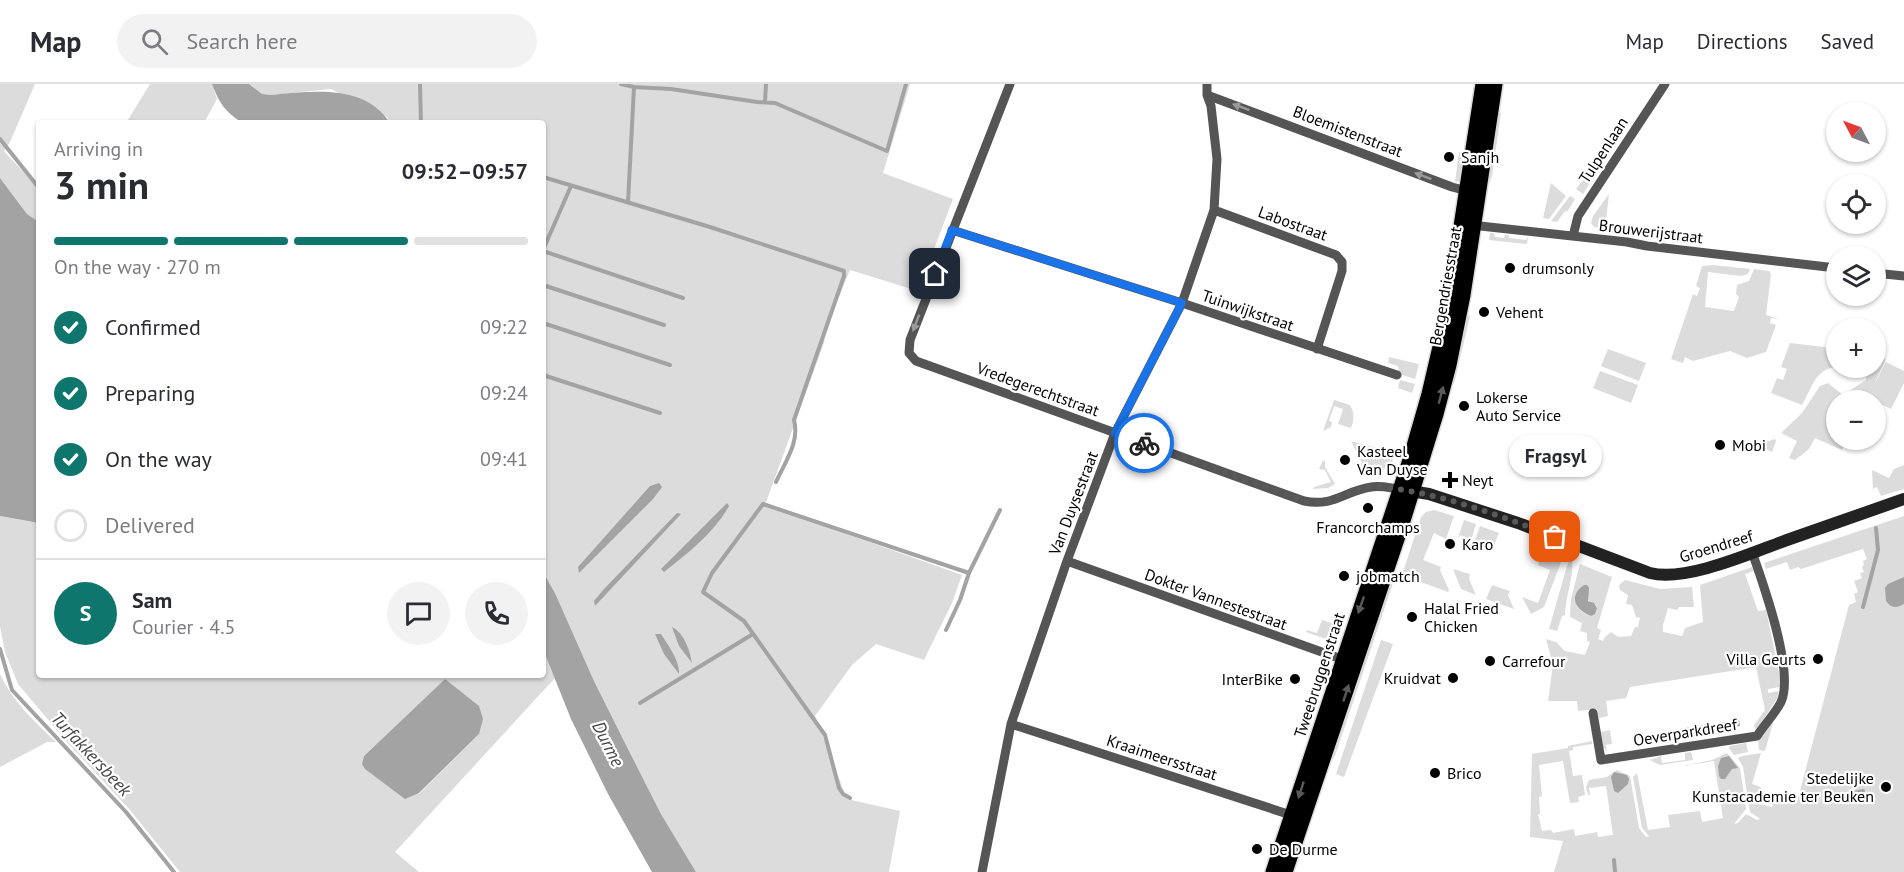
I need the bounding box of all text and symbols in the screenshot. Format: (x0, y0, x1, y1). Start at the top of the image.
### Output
search box (117, 14, 537, 68)
text: Map (30, 23, 81, 60)
icon: search (138, 25, 171, 58)
text: Search here (186, 27, 297, 55)
text: Map (1625, 28, 1664, 55)
text: Directions (1697, 28, 1788, 55)
text: Saved (1821, 28, 1874, 55)
street label: Bloemistenstraat (1290, 101, 1406, 161)
one-way arrow (1232, 102, 1250, 111)
north arrow (1826, 102, 1886, 162)
map controls (1826, 102, 1886, 450)
street label: Tulpenlaan (1574, 113, 1632, 187)
text: Arriving in (54, 136, 143, 162)
place label: Sanjh (1461, 147, 1499, 167)
marker: Sanjh (1442, 150, 1456, 164)
text: 09:52–09:57 (402, 157, 528, 185)
text: 3 min (54, 159, 149, 210)
one-way arrow (1414, 171, 1432, 180)
button: locate (1826, 174, 1886, 234)
street label: Labostraat (1256, 201, 1331, 245)
street label: Brouwerijstraat (1598, 215, 1705, 247)
street label: Bergendriesstraat (1425, 224, 1465, 347)
button: layers (1826, 246, 1886, 306)
pin (909, 248, 960, 299)
text: On the way · 270 m (54, 254, 221, 280)
icon: home (918, 257, 951, 290)
place label: drumsonly (1522, 258, 1594, 278)
marker: drumsonly (1503, 261, 1517, 275)
street label: Tuinwijkstraat (1199, 285, 1297, 335)
place label: Vehent (1495, 302, 1544, 322)
marker: Vehent (1477, 305, 1491, 319)
icon: check (54, 311, 87, 344)
text: Confirmed (105, 313, 201, 341)
text: 09:22 (480, 314, 528, 340)
one-way arrow (911, 315, 921, 333)
button: + (1826, 318, 1886, 378)
street label: Vredegerechtstraat (973, 357, 1102, 421)
icon: check (54, 377, 87, 410)
text: Preparing (105, 379, 195, 407)
text: 09:24 (480, 380, 528, 406)
one-way arrow (1437, 386, 1447, 404)
place label: Lokerse Auto Service (1476, 387, 1561, 425)
button: − (1826, 390, 1886, 450)
marker: Lokerse Auto Service (1457, 399, 1471, 413)
courier (1114, 413, 1174, 473)
icon: bike (1128, 427, 1161, 460)
callout: Fragsyl (1508, 435, 1602, 477)
place label: Mobi (1732, 435, 1766, 455)
marker: Mobi (1713, 438, 1727, 452)
place label: Kasteel Van Duyse (1356, 441, 1428, 479)
icon: check (54, 443, 87, 476)
text: Fragsyl (1525, 443, 1586, 469)
text: On the way (105, 445, 212, 473)
text: 09:41 (480, 446, 528, 472)
street label: Van Duysestraat (1044, 448, 1102, 559)
marker: Kasteel Van Duyse (1338, 453, 1352, 467)
place label: Neyt (1462, 470, 1494, 490)
marker: Neyt (1443, 473, 1457, 487)
marker: Francorchamps (1361, 501, 1375, 515)
text: Delivered (105, 511, 195, 539)
pin (1529, 511, 1580, 562)
place label: Francorchamps (1316, 517, 1420, 537)
icon: bag (1538, 520, 1571, 553)
street label: Groendreef (1677, 525, 1756, 567)
place label: Karo (1462, 534, 1493, 554)
marker: Karo (1443, 537, 1457, 551)
street label: Dokter Vannestestraat (1142, 564, 1291, 634)
place label: jobmatch (1356, 566, 1420, 586)
marker: jobmatch (1337, 569, 1351, 583)
button: chat (387, 582, 450, 645)
button: phone (465, 582, 528, 645)
text: Sam (132, 586, 172, 614)
one-way arrow (1356, 596, 1366, 614)
place label: Halal Fried Chicken (1424, 598, 1499, 636)
text: S (80, 599, 91, 627)
street label: Tweebruggenstraat (1289, 609, 1349, 740)
marker: Halal Fried Chicken (1405, 610, 1419, 624)
text: Courier · 4.5 (132, 614, 235, 640)
place label: Villa Geurts (1725, 649, 1806, 669)
place label: Carrefour (1502, 651, 1566, 671)
marker: Villa Geurts (1811, 652, 1825, 666)
marker: Carrefour (1483, 654, 1497, 668)
place label: Kruidvat (1384, 668, 1442, 688)
place label: InterBike (1222, 669, 1283, 689)
marker: Kruidvat (1446, 671, 1460, 685)
marker: InterBike (1288, 672, 1302, 686)
one-way arrow (1341, 684, 1351, 702)
water label: Turfakkersbeek (46, 706, 137, 802)
street label: Oeverparkdreef (1632, 714, 1739, 750)
water label: Durme (587, 717, 630, 771)
street label: Kraaimeersstraat (1104, 730, 1220, 784)
place label: Brico (1447, 763, 1482, 783)
marker: Brico (1428, 766, 1442, 780)
place label: Stedelijke Kunstacademie ter Beuken (1692, 768, 1874, 806)
marker: Stedelijke Kunstacademie ter Beuken (1879, 780, 1893, 794)
one-way arrow (1295, 781, 1305, 799)
place label: De Durme (1269, 839, 1338, 859)
marker: De Durme (1250, 842, 1264, 856)

